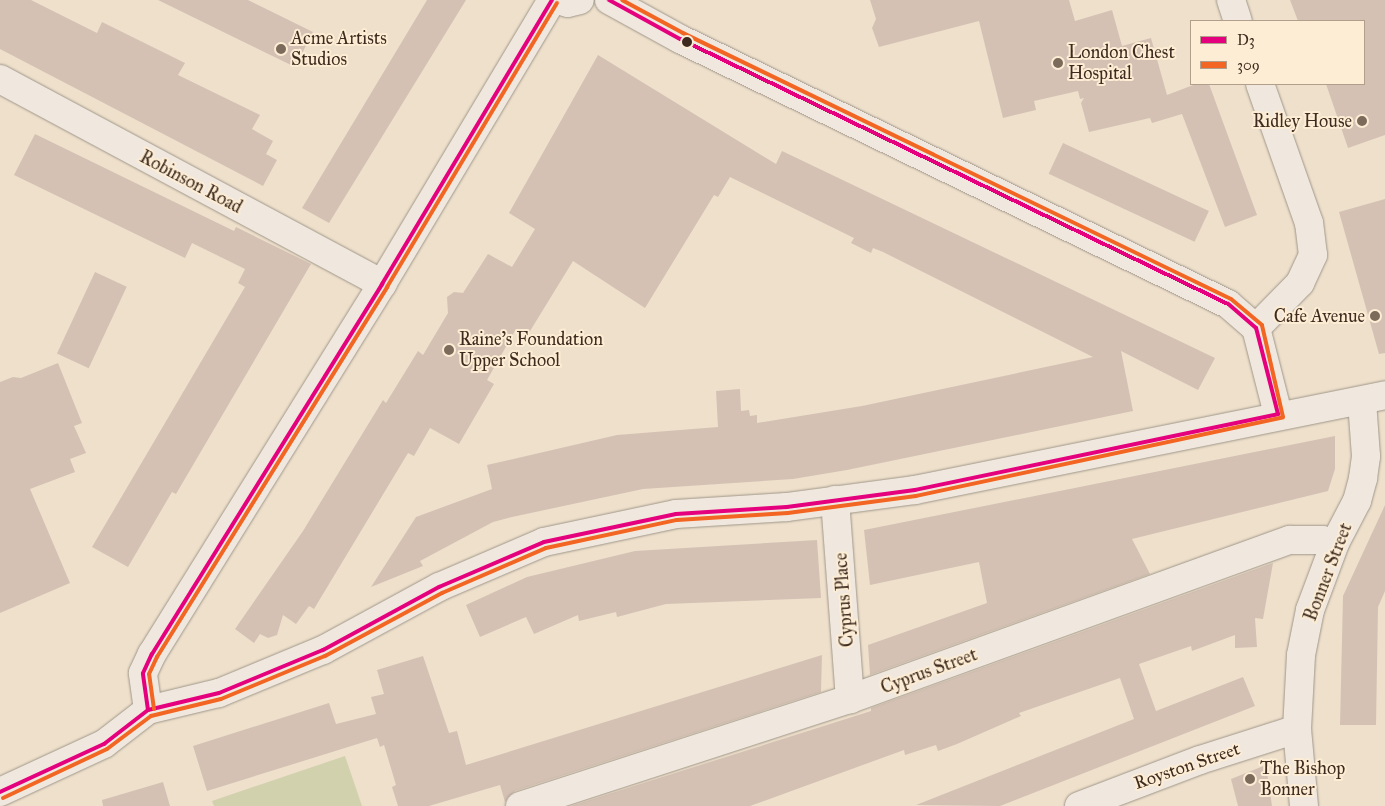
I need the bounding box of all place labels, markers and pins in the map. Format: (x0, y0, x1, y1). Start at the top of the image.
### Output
place label: Acme Artists Studios (291, 28, 387, 70)
unlabelled marker (682, 37, 692, 47)
place label: London Chest Hospital (1068, 42, 1175, 84)
marker: Acme Artists Studios (275, 43, 287, 55)
marker: London Chest Hospital (1052, 57, 1064, 69)
place label: Ridley House (1253, 110, 1352, 132)
marker: Ridley House (1356, 115, 1368, 127)
place label: Cafe Avenue (1274, 305, 1365, 327)
marker: Cafe Avenue (1369, 310, 1381, 322)
place label: Raine's Foundation Upper School (459, 329, 603, 372)
marker: Raine's Foundation Upper School (443, 344, 455, 356)
place label: The Bishop Bonner (1260, 758, 1345, 801)
marker: The Bishop Bonner (1244, 773, 1256, 785)

